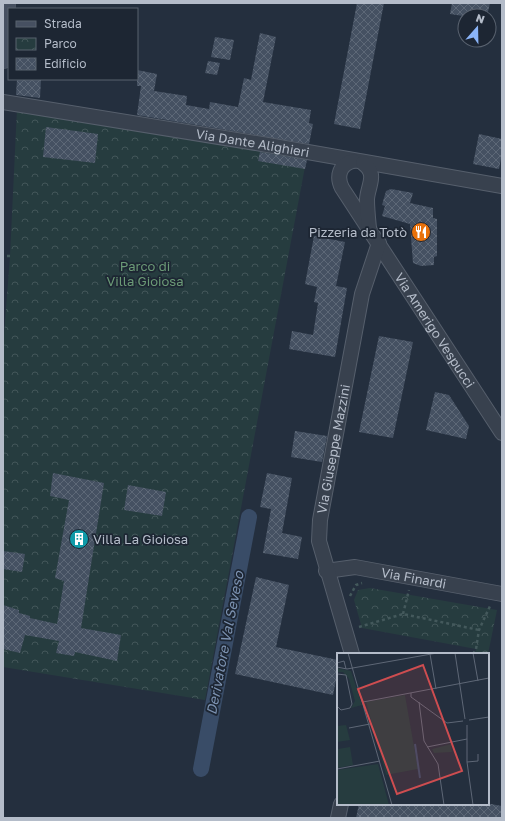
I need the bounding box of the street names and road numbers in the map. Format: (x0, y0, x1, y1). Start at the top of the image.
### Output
street label: Via Dante Alighieri (195, 125, 311, 160)
street label: Via Amerigo Vespucci (391, 270, 478, 391)
street label: Via Giuseppe Mazzini (313, 383, 353, 515)
street label: Via Finardi (380, 564, 448, 592)

